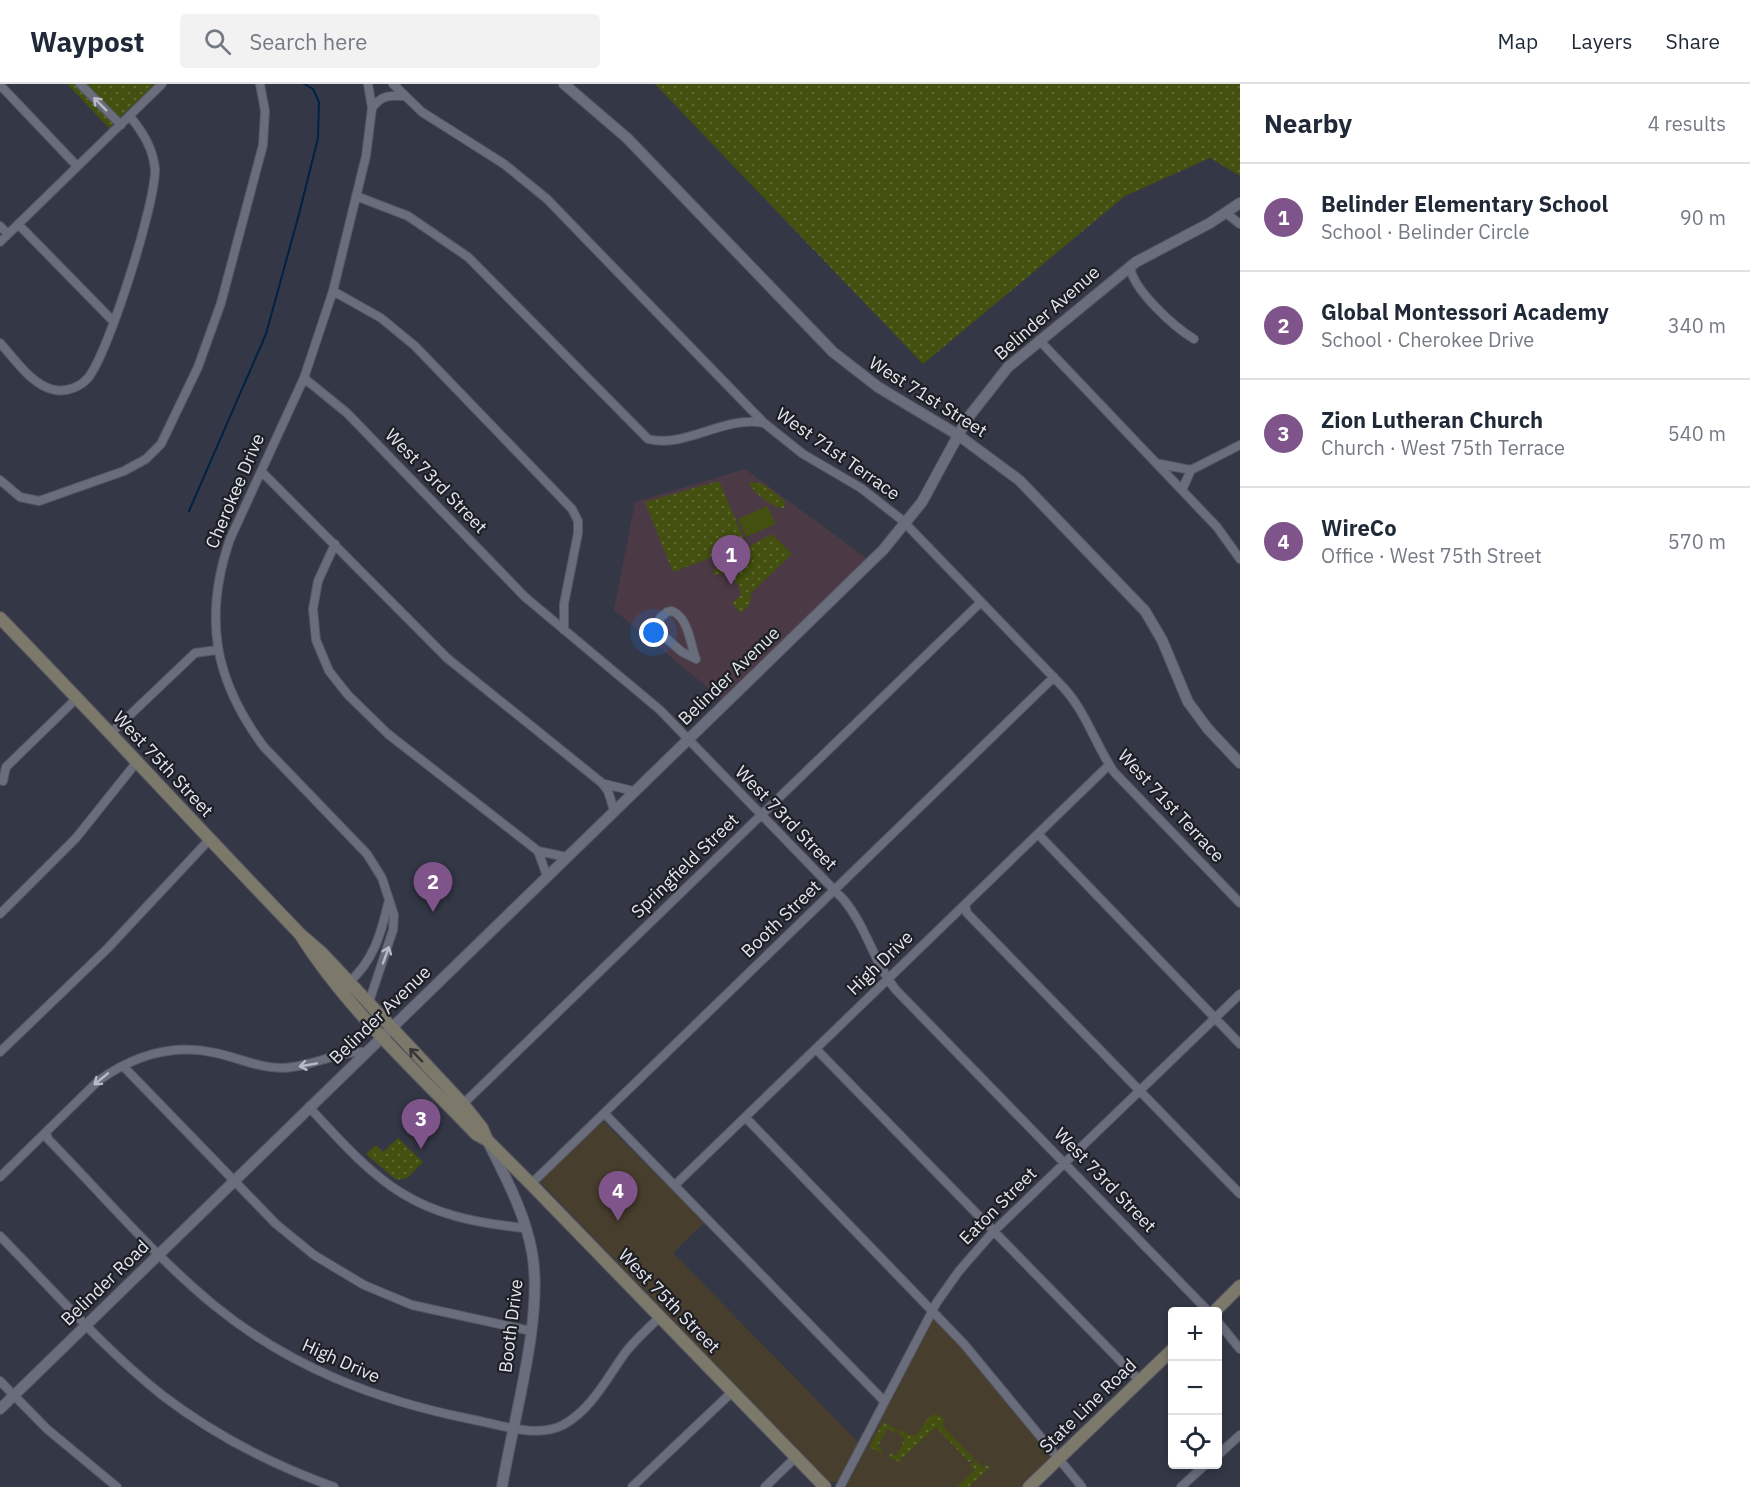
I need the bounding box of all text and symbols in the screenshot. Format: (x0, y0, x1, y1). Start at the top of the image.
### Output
search box (180, 14, 600, 68)
text: Waypost (30, 23, 144, 60)
icon: search (201, 25, 234, 58)
text: Search here (249, 27, 367, 56)
text: Map (1498, 27, 1538, 55)
text: Layers (1571, 27, 1633, 55)
text: Share (1666, 27, 1720, 55)
one-way arrow (93, 97, 108, 112)
text: Nearby (1264, 106, 1352, 140)
text: 4 results (1648, 110, 1726, 137)
text: Belinder Elementary School (1321, 189, 1608, 218)
text: 1 (1278, 204, 1290, 231)
text: 90 m (1680, 204, 1726, 231)
text: School · Belinder Circle (1321, 218, 1529, 245)
street label: Belinder Avenue (989, 260, 1104, 365)
text: Global Montessori Academy (1321, 297, 1609, 326)
text: 2 (1278, 312, 1290, 339)
text: 340 m (1668, 312, 1726, 339)
text: School · Cherokee Drive (1321, 326, 1534, 353)
street label: West 71st Street (865, 351, 992, 442)
street label: West 71st Terrace (772, 402, 905, 505)
text: Zion Lutheran Church (1321, 405, 1543, 434)
text: 3 (1278, 420, 1290, 447)
text: 540 m (1668, 420, 1726, 447)
street label: West 73rd Street (380, 423, 492, 538)
street label: Cherokee Drive (200, 430, 269, 552)
text: Church · West 75th Terrace (1321, 434, 1565, 461)
text: WireCo (1321, 513, 1397, 542)
text: 4 (1278, 528, 1290, 555)
text: 570 m (1668, 528, 1726, 555)
pin: 1 (712, 536, 750, 585)
text: Office · West 75th Street (1321, 542, 1542, 569)
your location (639, 618, 668, 647)
street label: Belinder Avenue (673, 621, 784, 730)
street label: West 75th Street (108, 706, 218, 821)
street label: West 71st Terrace (1113, 744, 1230, 867)
street label: West 73rd Street (730, 760, 842, 875)
street label: Springfield Street (626, 808, 743, 923)
pin: 2 (414, 862, 452, 912)
street label: Booth Street (736, 875, 825, 962)
street label: High Drive (842, 925, 918, 1000)
one-way arrow (381, 946, 392, 964)
street label: Belinder Avenue (324, 960, 435, 1069)
one-way arrow (409, 1047, 424, 1062)
one-way arrow (299, 1060, 318, 1071)
one-way arrow (94, 1073, 110, 1086)
pin: 3 (402, 1100, 440, 1149)
street label: West 73rd Street (1049, 1122, 1161, 1237)
street label: Eaton Street (954, 1162, 1041, 1249)
pin: 4 (598, 1172, 638, 1221)
street label: Belinder Road (56, 1235, 154, 1330)
street label: West 75th Street (614, 1244, 725, 1358)
street label: Booth Drive (493, 1278, 528, 1374)
map controls (1168, 1307, 1222, 1469)
button: + (1168, 1307, 1222, 1361)
street label: High Drive (299, 1333, 384, 1388)
street label: State Line Road (1034, 1354, 1141, 1458)
button: − (1168, 1361, 1222, 1415)
button: locate (1168, 1415, 1222, 1469)

